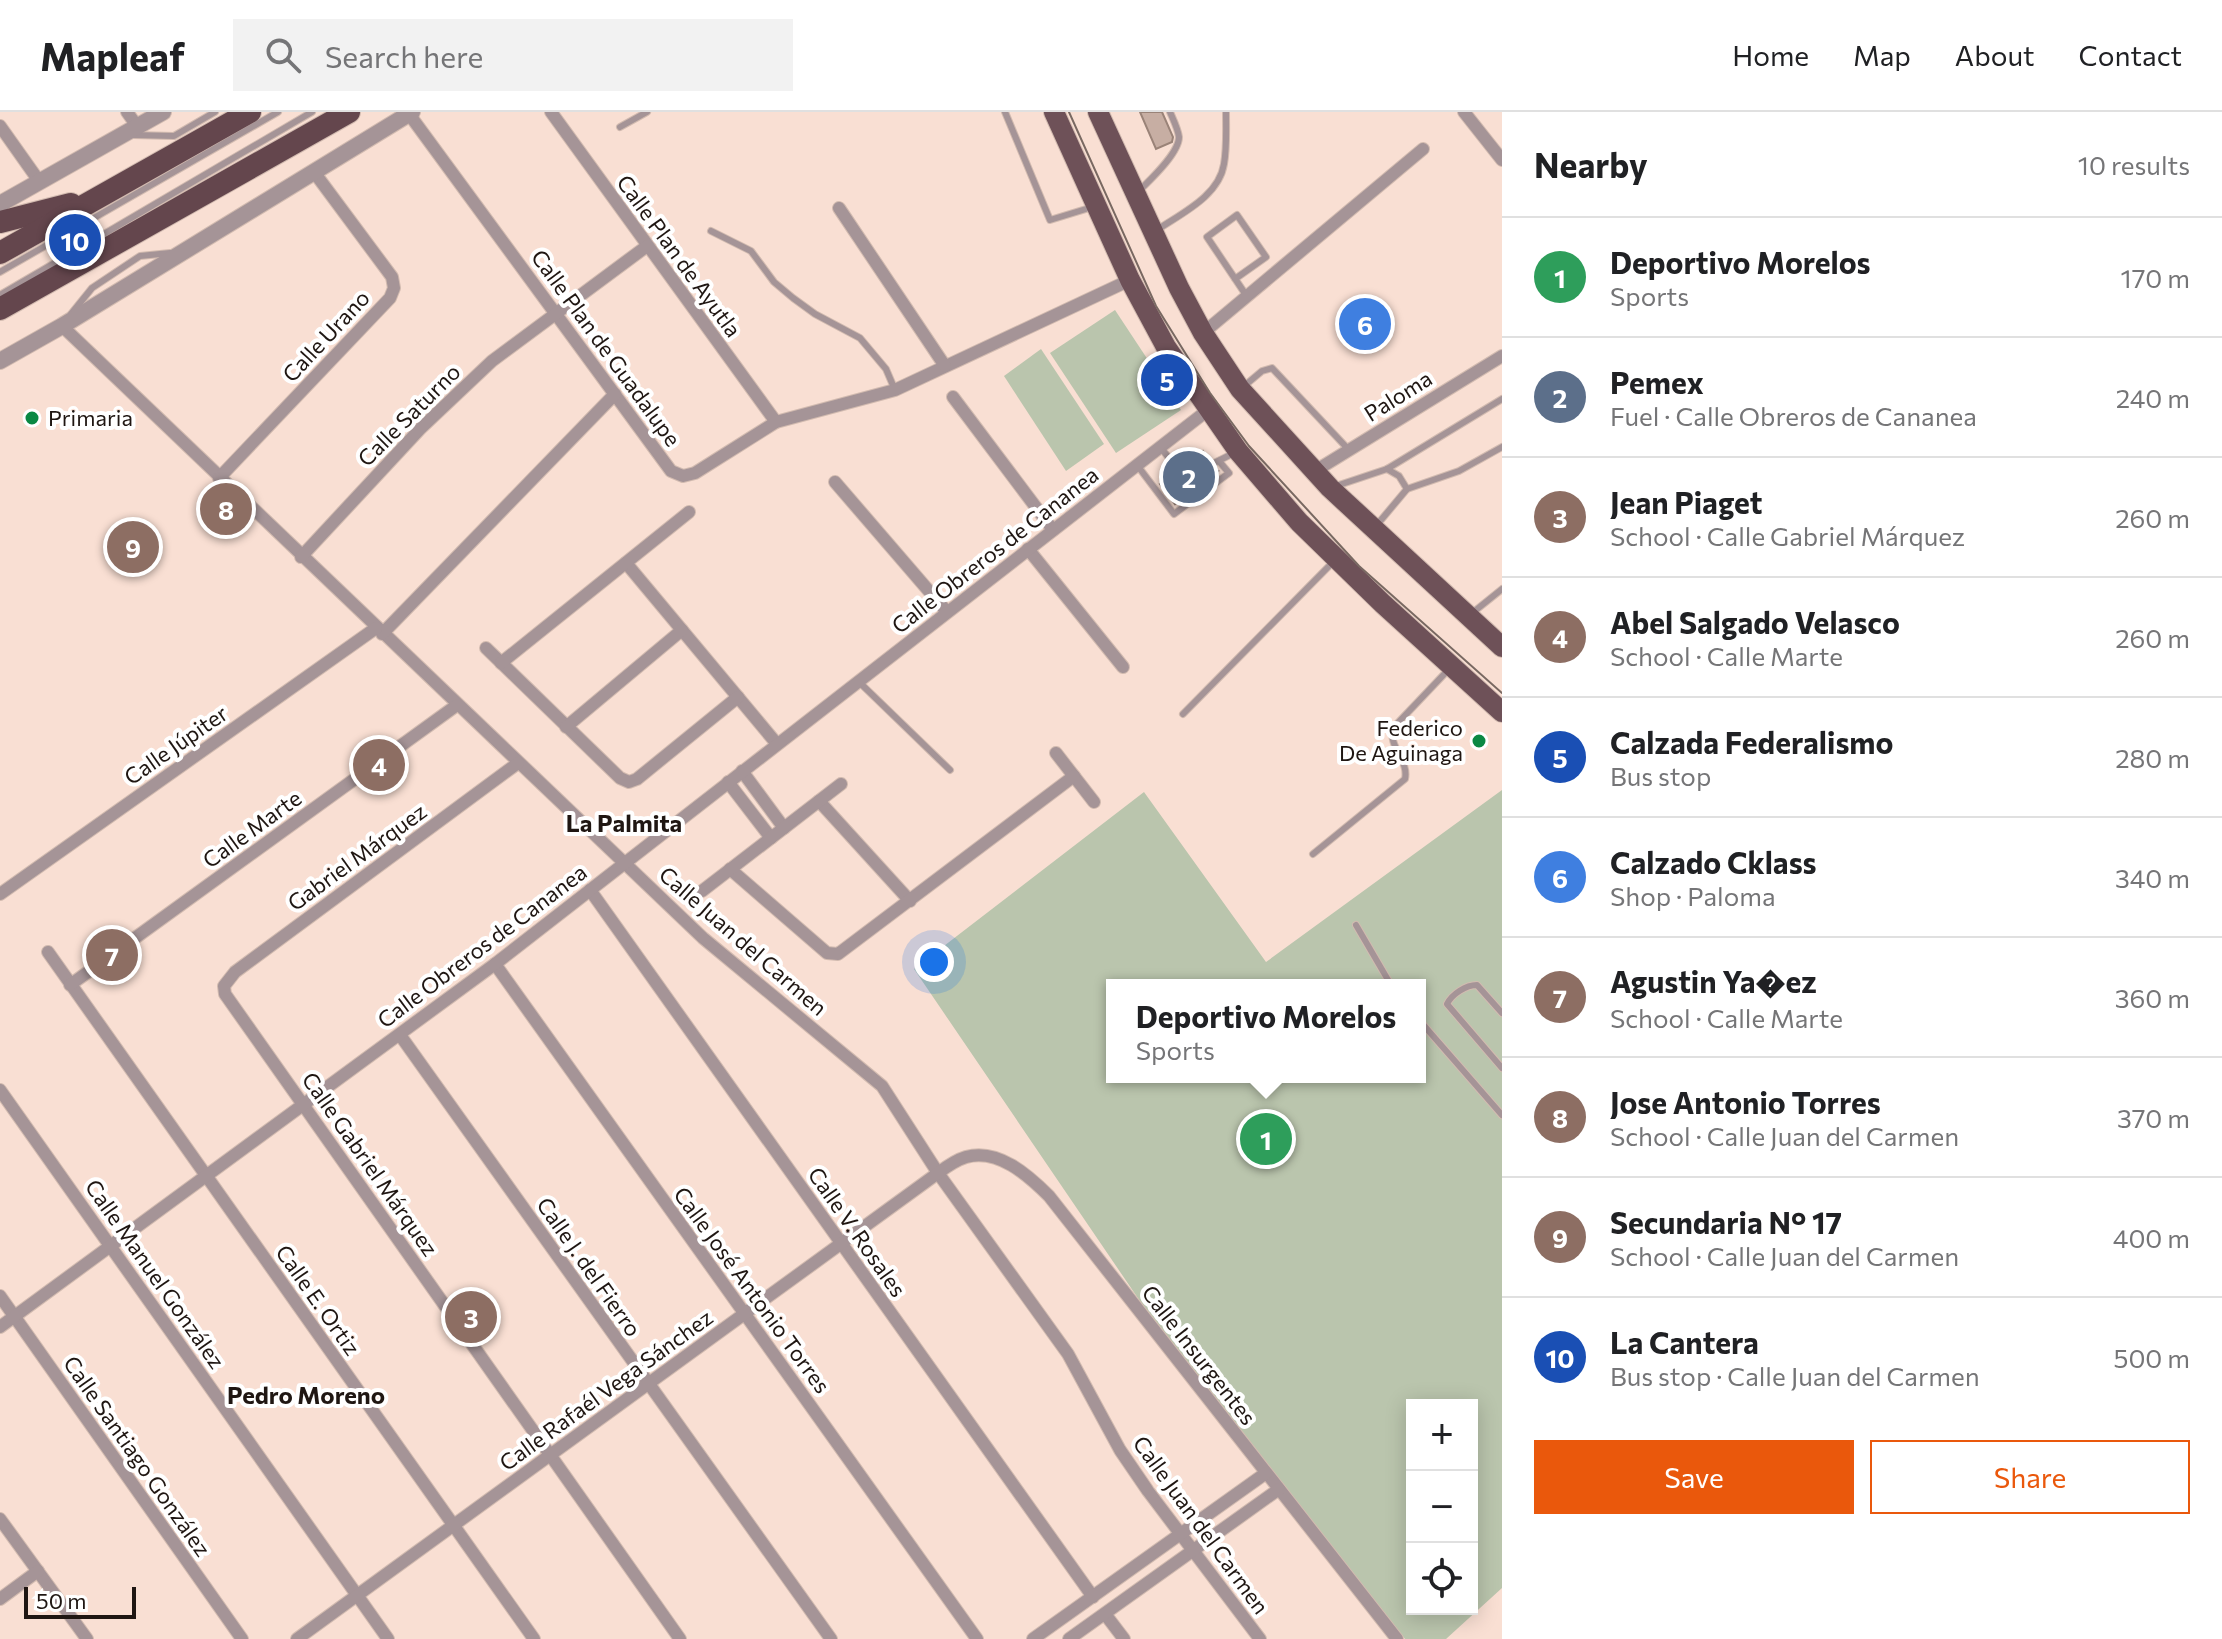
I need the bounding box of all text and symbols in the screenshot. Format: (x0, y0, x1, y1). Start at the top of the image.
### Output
search box (233, 19, 793, 91)
text: Mapleaf (40, 32, 185, 79)
icon: search (261, 33, 305, 77)
text: Search here (325, 37, 483, 74)
text: Home (1732, 38, 1809, 72)
text: Map (1853, 38, 1911, 72)
text: About (1955, 38, 2035, 72)
text: Contact (2079, 38, 2182, 72)
text: Nearby (1534, 143, 1648, 185)
text: 10 results (2078, 149, 2190, 180)
street label: Calle Plan de Ayutla (611, 169, 747, 342)
pin: 10 (49, 210, 101, 270)
text: Deportivo Morelos (1610, 243, 1870, 280)
street label: Calle Plan de Guadalupe (526, 244, 687, 451)
text: 1 (1554, 262, 1566, 293)
text: 170 m (2121, 262, 2190, 293)
text: Sports (1610, 280, 1689, 311)
street label: Calle Urano (276, 284, 375, 387)
pin: 6 (1339, 294, 1391, 354)
pin: 5 (1141, 350, 1193, 410)
street label: Calle Saturno (352, 358, 466, 472)
text: Pemex (1610, 363, 1704, 400)
street label: Paloma (1359, 364, 1437, 427)
text: 2 (1553, 382, 1567, 413)
text: 240 m (2116, 382, 2190, 413)
text: Fuel · Calle Obreros de Cananea (1610, 400, 1977, 431)
place label: Primaria (48, 404, 133, 431)
marker: Primaria (23, 409, 41, 427)
pin: 2 (1163, 447, 1215, 507)
street label: Calle Obreros de Cananea (886, 460, 1103, 639)
pin: 8 (200, 479, 252, 539)
text: Jean Piaget (1610, 483, 1762, 520)
text: 3 (1552, 502, 1568, 533)
text: 260 m (2115, 502, 2190, 533)
pin: 9 (107, 517, 159, 577)
text: School · Calle Gabriel Márquez (1610, 520, 1965, 551)
text: Abel Salgado Velasco (1610, 603, 1900, 640)
text: 4 (1552, 622, 1568, 653)
text: 260 m (2115, 622, 2190, 653)
text: School · Calle Marte (1610, 640, 1843, 671)
street label: Calle Júpiter (119, 699, 233, 790)
place label: Federico De Aguinaga (1339, 714, 1463, 766)
text: Calzada Federalismo (1610, 723, 1893, 760)
marker: Federico De Aguinaga (1470, 732, 1488, 750)
pin: 4 (353, 735, 405, 795)
text: 5 (1552, 742, 1568, 773)
text: 280 m (2115, 742, 2190, 773)
text: Bus stop (1610, 760, 1711, 791)
street label: Calle Marte (197, 784, 306, 873)
street label: Gabriel Márquez (282, 797, 431, 916)
district label: La Palmita (566, 808, 682, 837)
text: Calzado Cklass (1610, 843, 1817, 880)
street label: Calle Obreros de Cananea (372, 858, 592, 1033)
street label: Calle Juan del Carmen (654, 860, 833, 1021)
text: 6 (1552, 862, 1568, 893)
text: 340 m (2115, 862, 2190, 893)
text: Shop · Paloma (1610, 880, 1776, 911)
pin: 7 (86, 925, 138, 985)
your location (914, 942, 954, 982)
text: Agustin Ya�ez (1610, 962, 1817, 999)
popup (1106, 979, 1426, 1083)
text: 7 (1553, 982, 1567, 1013)
text: 360 m (2115, 982, 2190, 1013)
text: Deportivo Morelos (1136, 997, 1396, 1034)
text: School · Calle Marte (1610, 1002, 1843, 1033)
text: Sports (1136, 1034, 1215, 1065)
street label: Calle Gabriel Márquez (297, 1067, 444, 1261)
text: Jose Antonio Torres (1610, 1083, 1881, 1120)
text: 8 (1552, 1102, 1568, 1133)
text: 370 m (2117, 1102, 2190, 1133)
pin: 1 (1240, 1109, 1292, 1169)
text: School · Calle Juan del Carmen (1610, 1120, 1959, 1151)
street label: Calle V. Rosales (803, 1162, 912, 1302)
street label: Calle Manuel González (80, 1174, 231, 1373)
street label: Calle José Antonio Torres (668, 1181, 836, 1398)
street label: Calle J. del Fierro (531, 1192, 647, 1342)
text: Secundaria N° 17 (1610, 1203, 1842, 1240)
text: 9 (1552, 1222, 1568, 1253)
text: 400 m (2113, 1222, 2190, 1253)
street label: Calle E. Ortiz (271, 1239, 366, 1360)
text: School · Calle Juan del Carmen (1610, 1240, 1959, 1271)
street label: Calle Insurgentes (1136, 1279, 1262, 1430)
pin: 3 (445, 1287, 497, 1347)
street label: Calle Rafaél Vega Sánchez (494, 1303, 718, 1476)
text: La Cantera (1610, 1323, 1759, 1360)
text: 10 (1545, 1342, 1575, 1373)
text: 500 m (2113, 1342, 2190, 1373)
street label: Calle Santiago González (58, 1350, 217, 1561)
text: Bus stop · Calle Juan del Carmen (1610, 1360, 1980, 1391)
district label: Pedro Moreno (227, 1380, 385, 1409)
map controls (1406, 1399, 1478, 1615)
button: + (1406, 1399, 1478, 1471)
street label: Calle Juan del Carmen (1128, 1430, 1275, 1619)
button: Save (1534, 1440, 1854, 1514)
button: Share (1870, 1440, 2190, 1514)
button: − (1406, 1471, 1478, 1543)
button: locate (1406, 1543, 1478, 1615)
scale bar (24, 1583, 136, 1619)
text: 50 m (36, 1587, 86, 1614)

